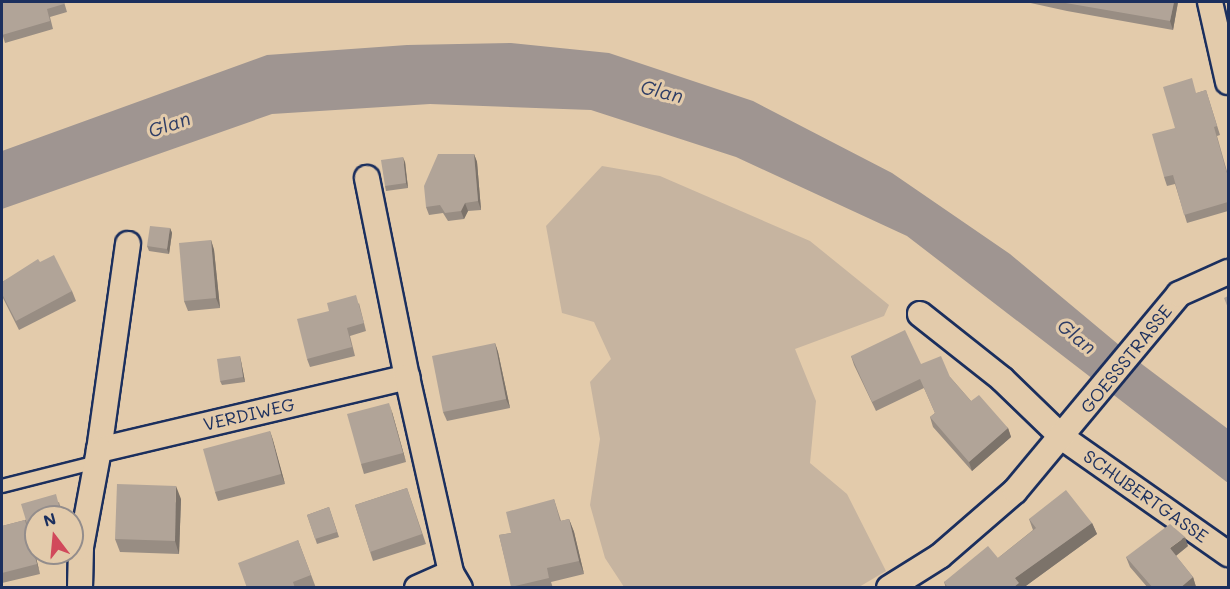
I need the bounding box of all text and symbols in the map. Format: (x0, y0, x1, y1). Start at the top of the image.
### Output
water label: Glan (638, 74, 686, 108)
water label: Glan (145, 106, 193, 142)
street label: GOESSSTRASSE (1076, 301, 1176, 417)
water label: Glan (1053, 313, 1101, 359)
street label: VERDIWEG (201, 393, 297, 435)
street label: SCHUBERTGASSE (1079, 445, 1213, 547)
north arrow (24, 505, 84, 565)
text: N (41, 507, 58, 531)

